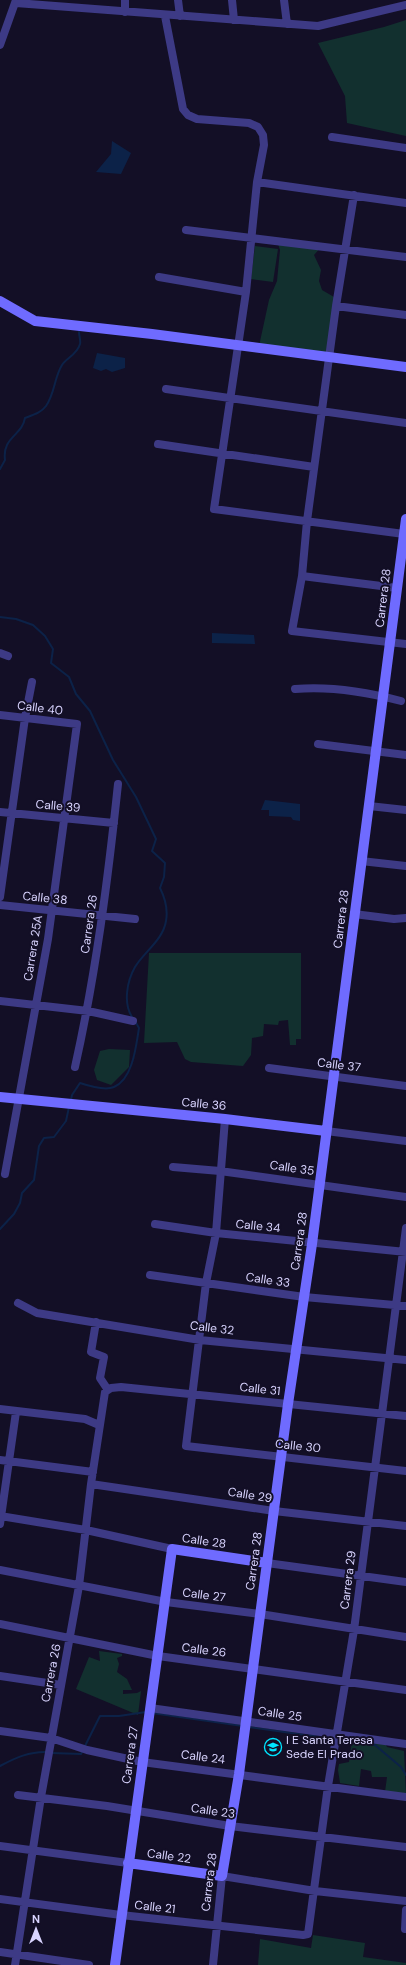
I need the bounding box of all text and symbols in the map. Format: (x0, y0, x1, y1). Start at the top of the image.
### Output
street label: Carrera 28 (371, 568, 395, 628)
street label: Calle 40 (16, 697, 64, 719)
street label: Calle 39 (35, 796, 81, 816)
street label: Calle 38 (22, 888, 68, 908)
street label: Carrera 28 (329, 889, 353, 949)
street label: Carrera 26 (77, 894, 101, 954)
street label: Carrera 25A (20, 914, 46, 982)
street label: Calle 37 (316, 1054, 362, 1076)
street label: Calle 36 (181, 1094, 227, 1114)
street label: Calle 35 (269, 1157, 315, 1179)
street label: Carrera 28 (287, 1211, 311, 1271)
street label: Calle 34 (235, 1216, 281, 1236)
street label: Calle 33 (245, 1269, 291, 1291)
street label: Calle 32 (189, 1317, 235, 1339)
street label: Calle 31 (239, 1379, 281, 1399)
street label: Calle 30 (274, 1436, 322, 1456)
street label: Calle 29 (227, 1484, 273, 1506)
street label: Calle 28 (181, 1530, 227, 1552)
street label: Carrera 28 (242, 1531, 266, 1591)
street label: Carrera 29 (336, 1550, 360, 1610)
street label: Calle 27 (181, 1584, 227, 1606)
street label: Calle 26 (181, 1639, 227, 1661)
street label: Carrera 26 (37, 1642, 65, 1704)
street label: Calle 25 (257, 1703, 303, 1725)
street label: Carrera 27 (118, 1725, 142, 1785)
place label: I E Santa Teresa Sede El Prado (286, 1732, 373, 1762)
school or university icon: I E Santa Teresa Sede El Prado (263, 1737, 283, 1757)
street label: Calle 24 (180, 1746, 226, 1768)
street label: Calle 23 (190, 1800, 236, 1822)
street label: Calle 22 (146, 1845, 192, 1867)
street label: Carrera 28 (197, 1852, 221, 1912)
street label: Calle 21 (134, 1897, 176, 1917)
north arrow (16, 1909, 56, 1949)
text: N (32, 1912, 40, 1926)

